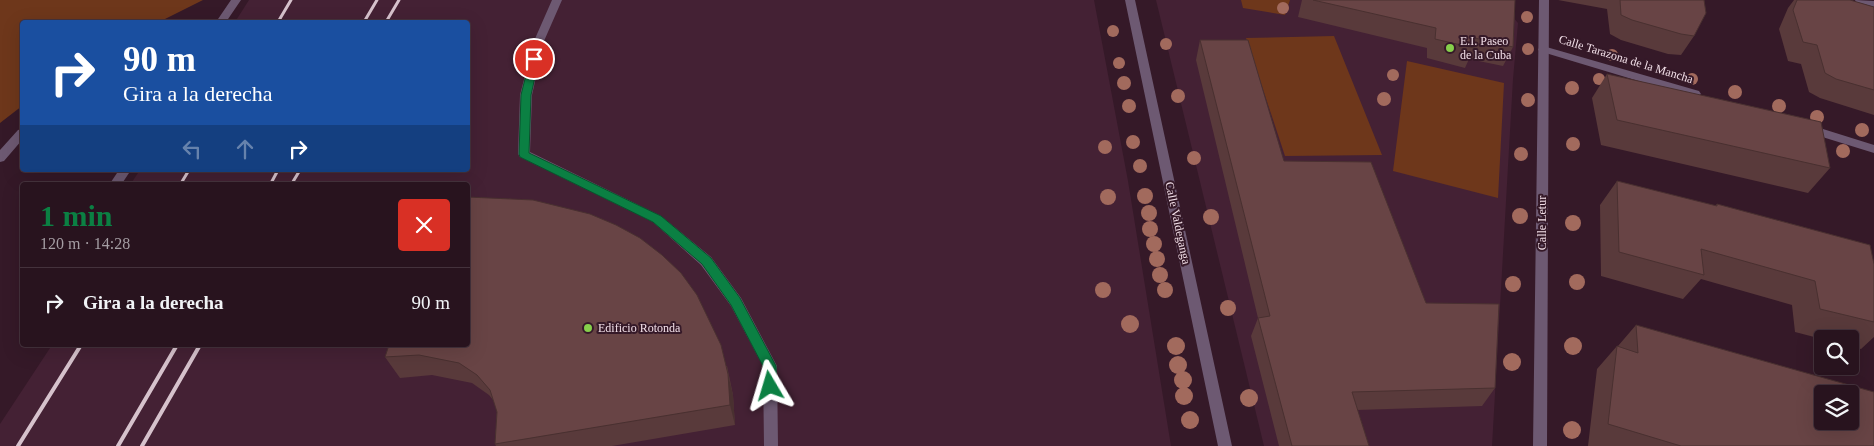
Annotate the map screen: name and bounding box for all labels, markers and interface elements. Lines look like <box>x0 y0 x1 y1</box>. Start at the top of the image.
street label: Calle Tarazona de la Mancha <box>1557 32 1695 86</box>
place label: E.I. Paseo de la Cuba <box>1460 34 1512 62</box>
pin <box>513 38 555 80</box>
icon: right <box>40 40 105 105</box>
text: 90 m <box>123 40 196 79</box>
marker: E.I. Paseo de la Cuba <box>1444 42 1456 54</box>
icon: arrive <box>520 45 548 73</box>
text: Gira a la derecha <box>123 81 273 106</box>
icon: left <box>178 135 206 163</box>
icon: ahead <box>231 135 259 163</box>
icon: right <box>284 135 312 163</box>
street label: Calle Valdeganga <box>1162 180 1194 266</box>
street label: Calle Letur <box>1535 196 1549 250</box>
text: 1 min <box>40 199 113 232</box>
button: close <box>398 199 450 251</box>
text: 120 m · 14:28 <box>40 235 130 252</box>
icon: right <box>40 289 68 317</box>
text: Gira a la derecha <box>83 292 224 313</box>
text: 90 m <box>411 292 450 313</box>
place label: Edificio Rotonda <box>598 321 681 335</box>
marker: Edificio Rotonda <box>582 322 594 334</box>
map controls <box>1814 330 1859 430</box>
button: search <box>1814 330 1859 375</box>
position arrow <box>743 359 795 411</box>
button: layers <box>1814 385 1859 430</box>

